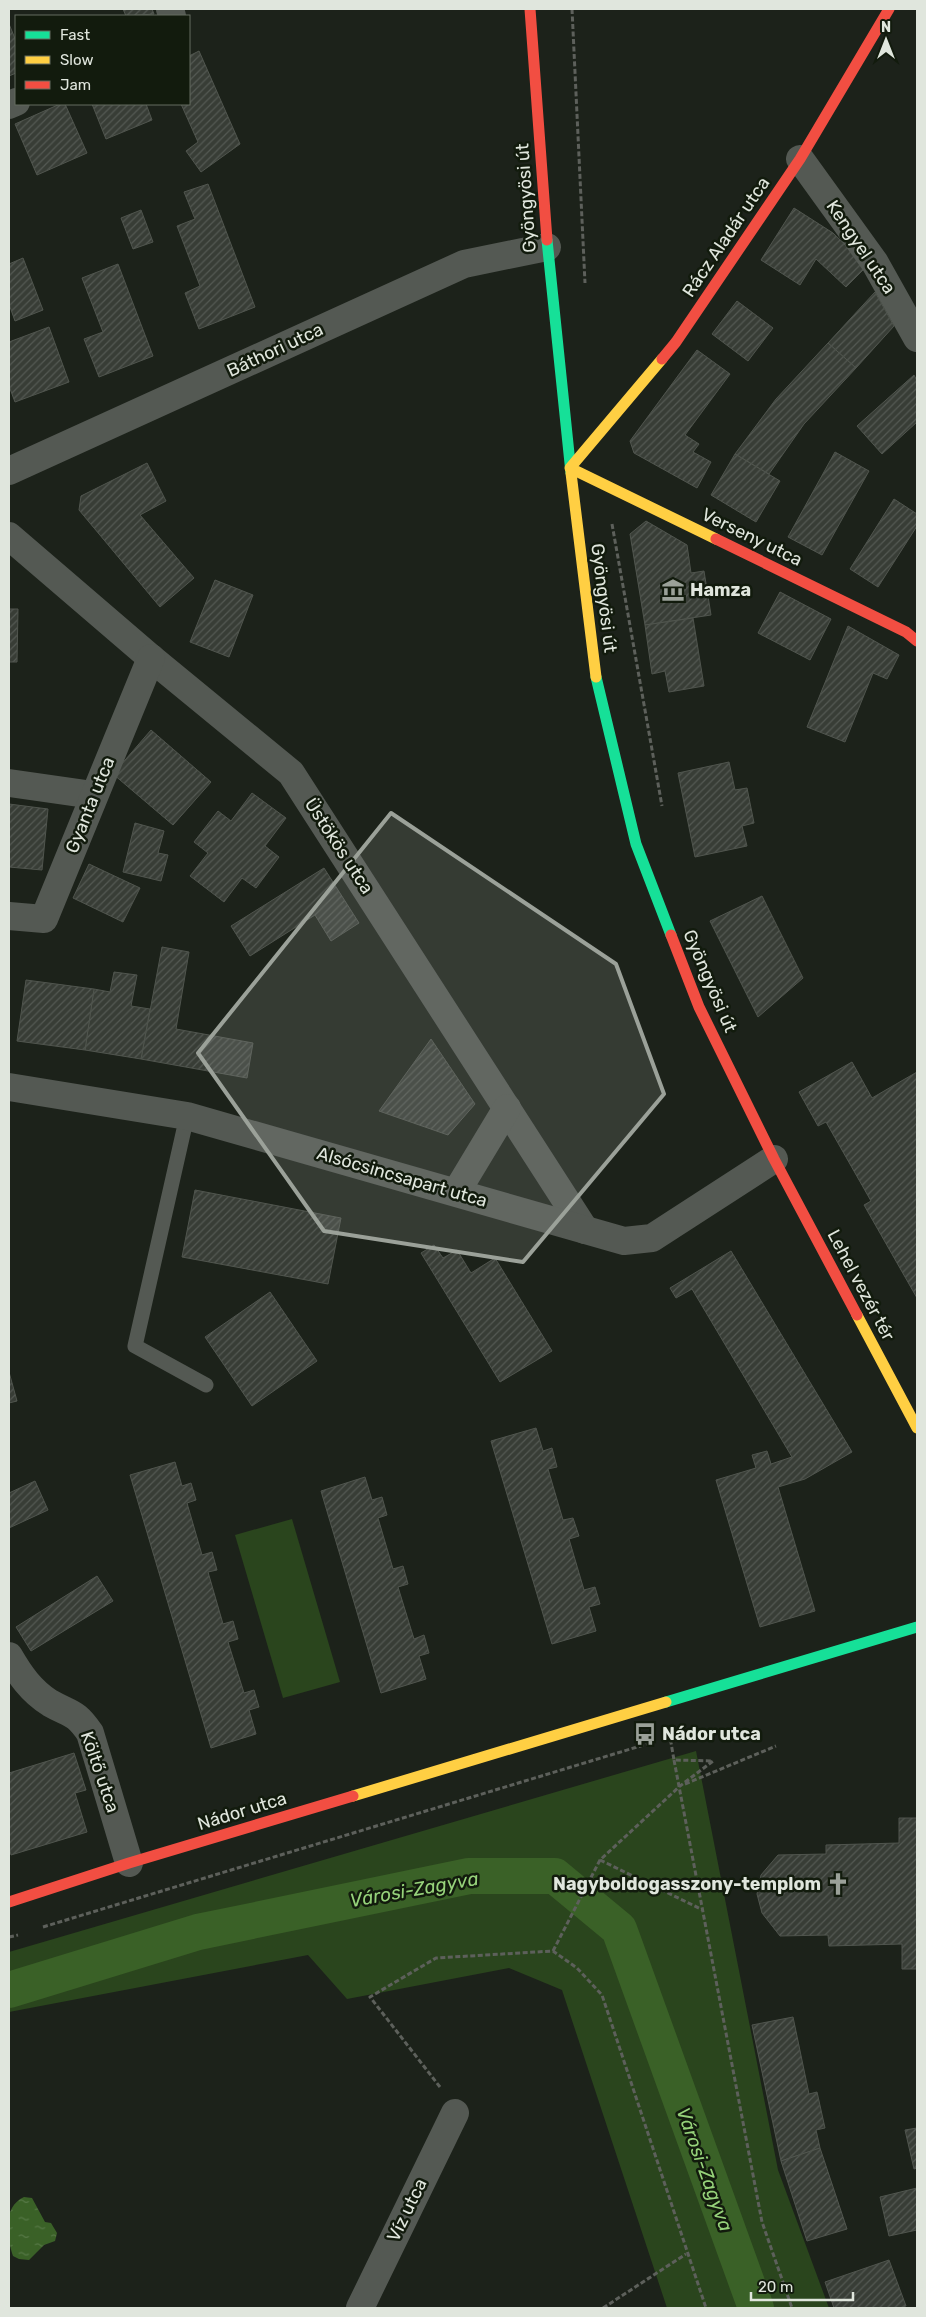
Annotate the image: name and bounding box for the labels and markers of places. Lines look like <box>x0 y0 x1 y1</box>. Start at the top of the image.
museum icon: Hamza <box>660 577 686 603</box>
place label: Hamza <box>690 579 751 601</box>
bus stop icon: Nádor utca <box>632 1721 658 1747</box>
place label: Nádor utca <box>662 1723 761 1745</box>
church icon: Nagyboldogasszony-templom <box>825 1871 851 1897</box>
place label: Nagyboldogasszony-templom <box>553 1873 821 1895</box>

